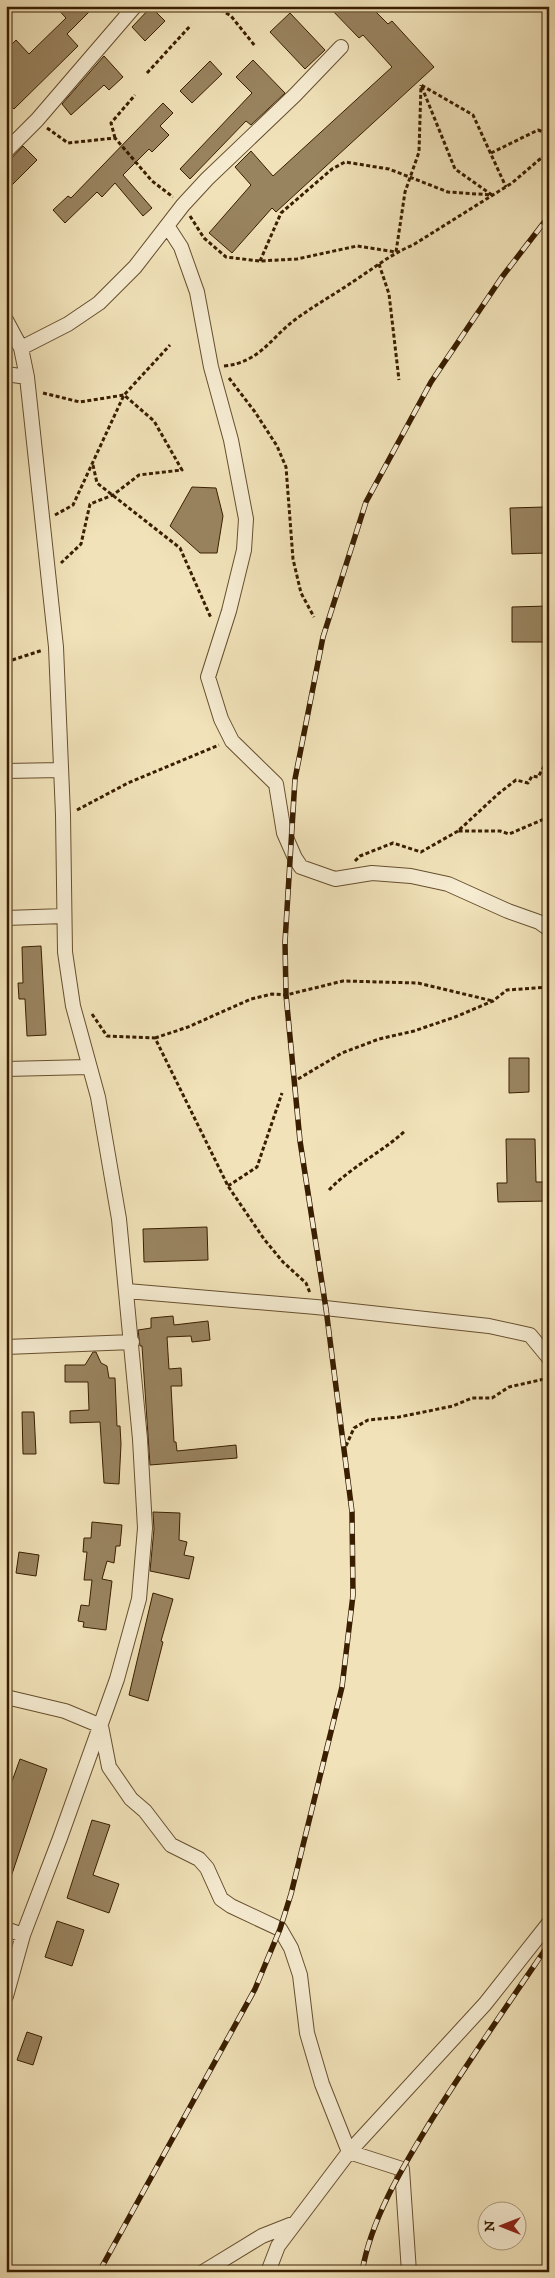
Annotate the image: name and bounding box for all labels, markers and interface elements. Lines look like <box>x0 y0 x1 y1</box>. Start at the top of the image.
north arrow <box>478 2200 528 2250</box>
text: N <box>481 2220 499 2232</box>

